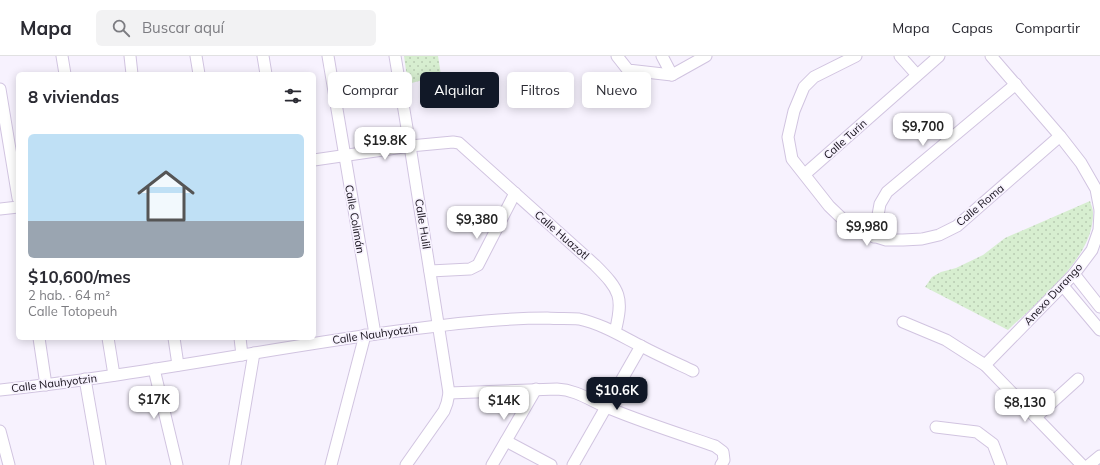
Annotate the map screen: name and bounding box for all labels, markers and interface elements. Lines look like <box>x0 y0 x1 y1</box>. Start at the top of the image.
search box <box>96 10 376 46</box>
text: Mapa <box>20 16 72 40</box>
icon: search <box>110 17 132 39</box>
text: Buscar aquí <box>142 18 224 37</box>
text: Mapa <box>892 19 930 37</box>
text: Capas <box>952 19 993 37</box>
text: Compartir <box>1015 19 1080 37</box>
chip: Comprar <box>328 72 412 108</box>
chip: Alquilar <box>420 72 499 108</box>
chip: Filtros <box>507 72 574 108</box>
chip: Nuevo <box>582 72 651 108</box>
icon: filters <box>282 85 304 107</box>
text: 8 viviendas <box>28 86 119 107</box>
pin: $9,700 <box>890 113 956 147</box>
street label: Calle Turin <box>821 116 869 162</box>
text: $9,700 <box>902 118 944 134</box>
pin: $19.8K <box>352 127 418 161</box>
text: $19.8K <box>363 132 407 148</box>
icon: home <box>130 160 202 232</box>
street label: Calle Roma <box>953 181 1007 229</box>
street label: Calle Colimán <box>342 184 368 254</box>
street label: Calle Hulil <box>412 198 434 250</box>
pin: $9,380 <box>444 206 510 240</box>
street label: Calle Huazotl <box>532 208 592 262</box>
text: $9,380 <box>456 211 498 227</box>
pin: $9,980 <box>834 213 900 247</box>
text: $9,980 <box>846 218 888 234</box>
street label: Anexo Durango <box>1021 260 1085 328</box>
text: $10,600/mes <box>28 266 131 287</box>
text: 2 hab. · 64 m² <box>28 287 110 303</box>
text: Calle Totopeuh <box>28 303 117 319</box>
street label: Calle Nauhyotzin <box>331 321 419 347</box>
street label: Calle Nauhyotzin <box>10 371 98 395</box>
pin: $10.6K <box>584 377 650 411</box>
text: $10.6K <box>595 382 639 398</box>
pin: $17K <box>130 386 178 420</box>
pin: $14K <box>480 387 528 421</box>
pin: $8,130 <box>992 389 1058 423</box>
text: $17K <box>138 391 170 407</box>
text: $14K <box>488 392 520 408</box>
text: $8,130 <box>1004 394 1046 410</box>

